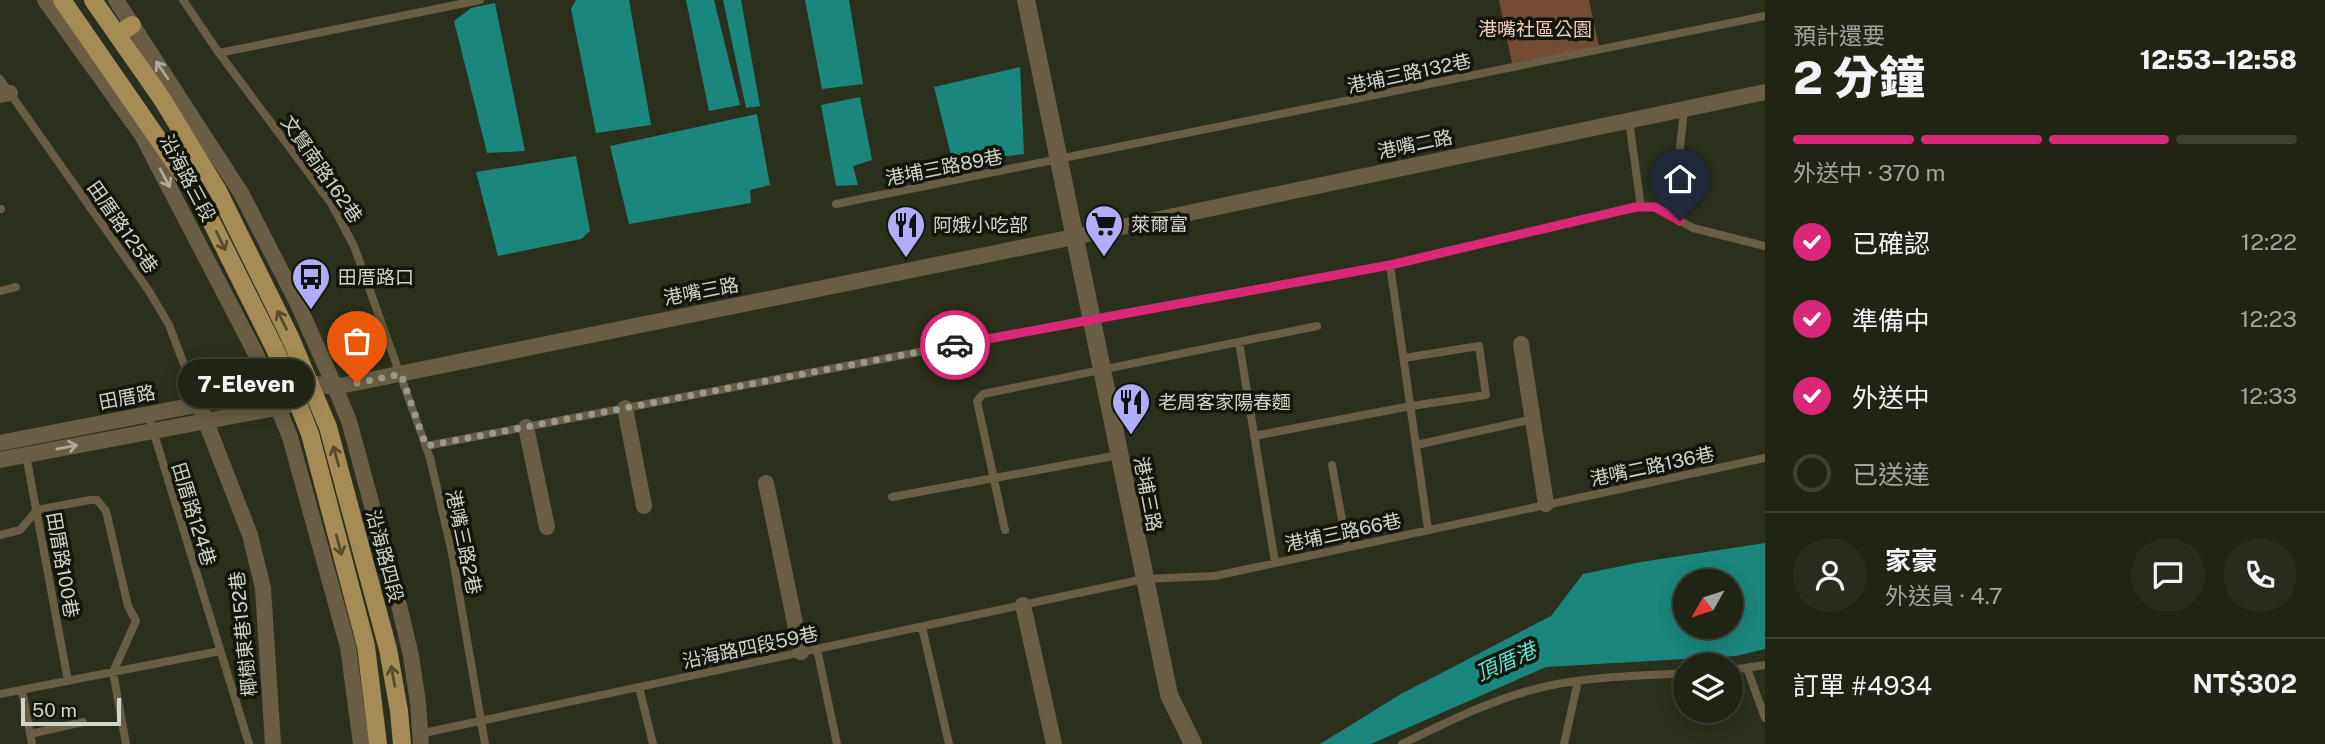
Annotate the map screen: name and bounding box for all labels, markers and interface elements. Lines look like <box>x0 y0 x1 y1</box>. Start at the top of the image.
park label: 港嘴社區公園 <box>1478 18 1592 40</box>
text: 預計還要 <box>1793 22 1885 49</box>
text: 12:53–12:58 <box>2140 44 2297 75</box>
street label: 港埔三路132巷 <box>1345 49 1473 97</box>
text: 2 分鐘 <box>1793 50 1925 104</box>
one-way arrow <box>155 60 169 80</box>
street label: 文賢南路162巷 <box>277 111 367 227</box>
street label: 港嘴二路 <box>1376 125 1454 163</box>
street label: 沿海路三段 <box>156 131 220 225</box>
street label: 港埔三路89巷 <box>883 145 1005 189</box>
pin <box>1650 149 1710 221</box>
text: 外送中 · 370 m <box>1793 159 1945 186</box>
icon: home <box>1661 160 1699 198</box>
one-way arrow <box>158 167 172 188</box>
street label: 田厝路125巷 <box>83 177 163 277</box>
supermarket icon: 萊爾富 <box>1083 203 1125 258</box>
restaurant icon: 阿娥小吃部 <box>885 204 927 259</box>
place label: 萊爾富 <box>1131 213 1188 235</box>
place label: 阿娥小吃部 <box>933 214 1028 236</box>
icon: check <box>1793 223 1831 261</box>
text: 已確認 <box>1852 228 1930 259</box>
text: 12:22 <box>2241 228 2297 255</box>
one-way arrow <box>214 230 228 251</box>
bus stop icon: 田厝路口 <box>290 256 332 311</box>
place label: 田厝路口 <box>338 266 414 288</box>
street label: 港嘴三路 <box>662 273 740 309</box>
icon: check <box>1793 300 1831 338</box>
text: 準備中 <box>1852 305 1930 336</box>
text: 12:23 <box>2240 305 2297 332</box>
one-way arrow <box>275 310 289 331</box>
courier <box>920 310 990 380</box>
pin <box>327 311 387 383</box>
icon: bag <box>338 322 376 360</box>
icon: car <box>936 326 974 364</box>
callout: 7-Eleven <box>178 358 315 408</box>
text: 7-Eleven <box>197 370 295 397</box>
icon: check <box>1793 377 1831 415</box>
street label: 田厝路 <box>97 381 157 413</box>
restaurant icon: 老周客家陽春麵 <box>1110 381 1152 436</box>
text: 外送中 <box>1852 382 1930 413</box>
text: 12:33 <box>2240 382 2297 409</box>
place label: 老周客家陽春麵 <box>1158 391 1291 413</box>
one-way arrow <box>55 440 78 453</box>
street label: 港嘴二路136巷 <box>1588 442 1716 490</box>
one-way arrow <box>329 446 342 468</box>
street label: 港埔三路 <box>1130 455 1166 533</box>
text: 已送達 <box>1852 459 1930 490</box>
street label: 田厝路124巷 <box>168 460 220 568</box>
street label: 港嘴三路2巷 <box>442 488 486 596</box>
street label: 沿海路四段 <box>362 507 408 605</box>
street label: 港埔三路66巷 <box>1283 509 1403 555</box>
street label: 田厝路100巷 <box>43 510 83 620</box>
one-way arrow <box>333 533 346 556</box>
button: person <box>1793 538 1867 612</box>
button: chat <box>2131 538 2205 612</box>
button: phone <box>2223 538 2297 612</box>
text: 家豪 <box>1885 545 1937 576</box>
north arrow <box>1673 569 1743 639</box>
map controls <box>1673 569 1743 723</box>
street label: 椰樹東巷152巷 <box>225 570 261 698</box>
text: 外送員 · 4.7 <box>1885 582 2003 609</box>
street label: 沿海路四段59巷 <box>680 622 820 672</box>
water label: 頂厝港 <box>1472 636 1542 686</box>
button: layers <box>1673 653 1743 723</box>
one-way arrow <box>386 665 399 688</box>
text: NT$302 <box>2192 668 2297 699</box>
text: 訂單 #4934 <box>1793 670 1932 701</box>
scale bar <box>21 695 121 727</box>
text: 50 m <box>32 699 77 721</box>

